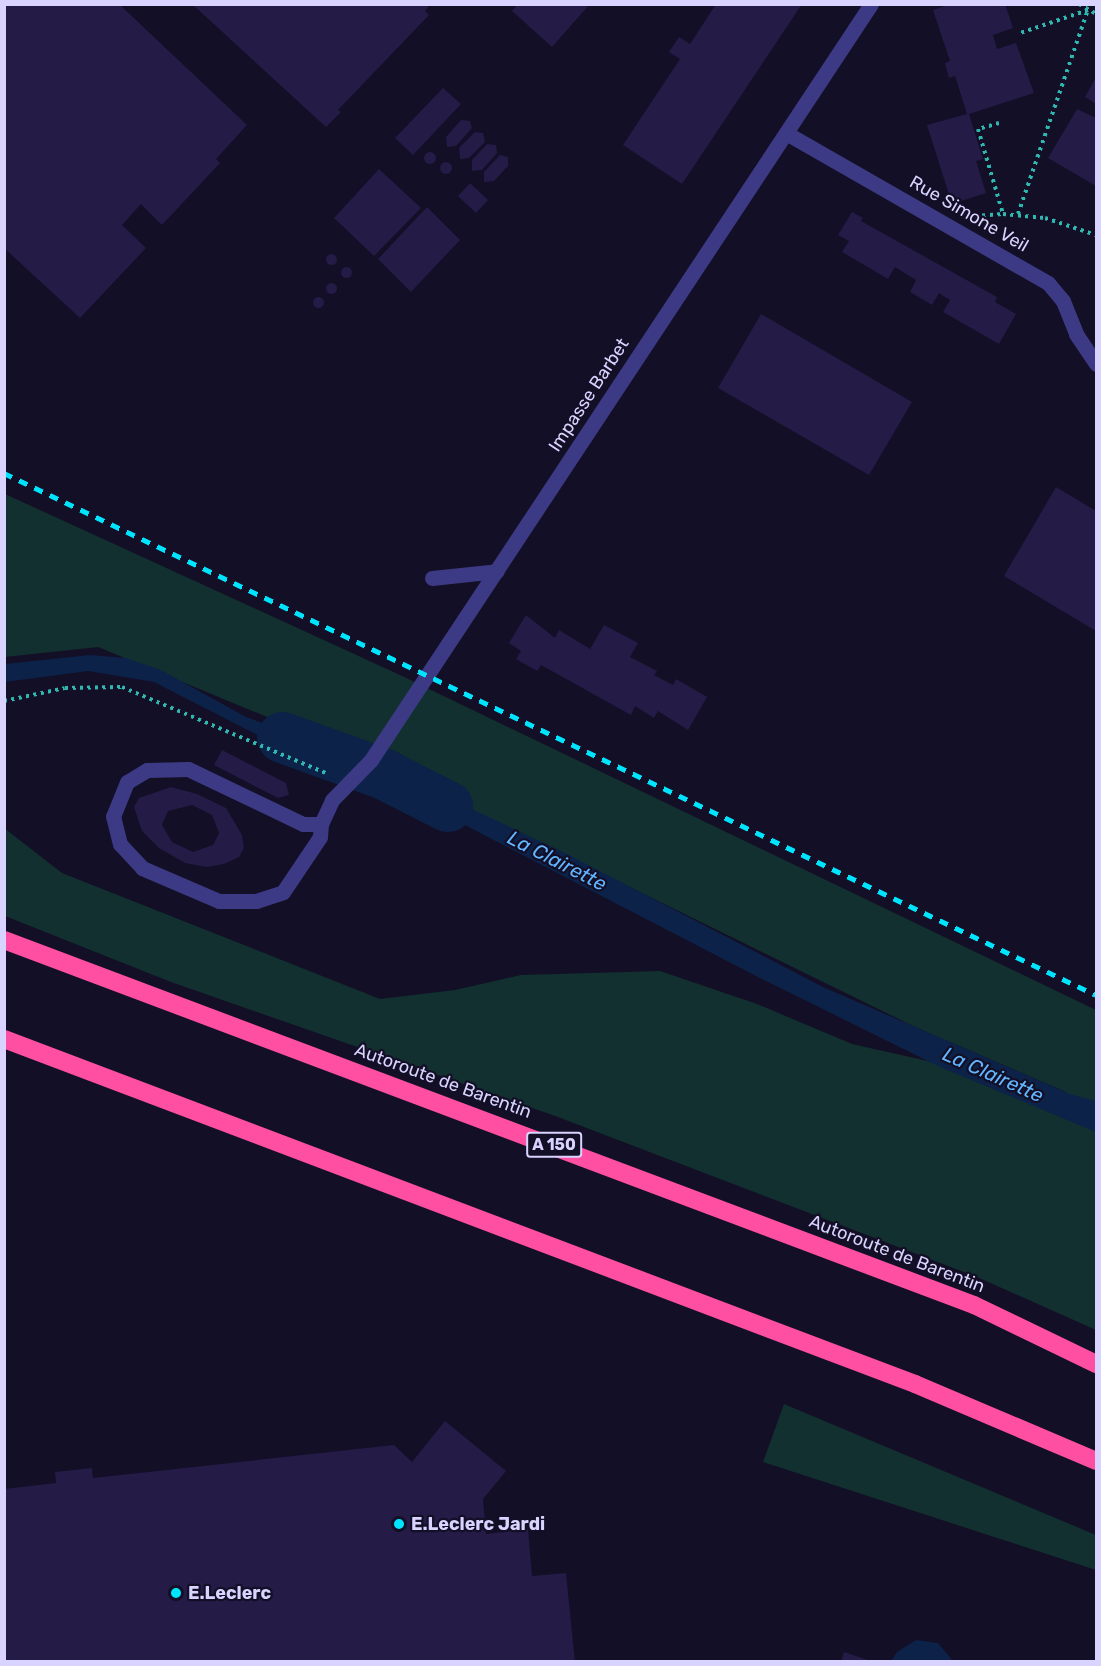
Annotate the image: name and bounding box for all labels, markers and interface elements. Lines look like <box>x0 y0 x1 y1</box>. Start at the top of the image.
street label: Rue Simone Veil <box>906 171 1032 257</box>
street label: Impasse Barbet <box>544 334 634 456</box>
water label: La Clairette <box>504 826 610 896</box>
street label: Autoroute de Barentin <box>352 1039 534 1123</box>
water label: La Clairette <box>939 1042 1047 1108</box>
road number: A 150 <box>526 1132 582 1158</box>
street label: Autoroute de Barentin <box>806 1211 988 1297</box>
place label: E.Leclerc Jardi <box>411 1513 545 1535</box>
marker: E.Leclerc Jardi <box>392 1517 406 1531</box>
place label: E.Leclerc <box>188 1582 271 1604</box>
marker: E.Leclerc <box>169 1586 183 1600</box>

